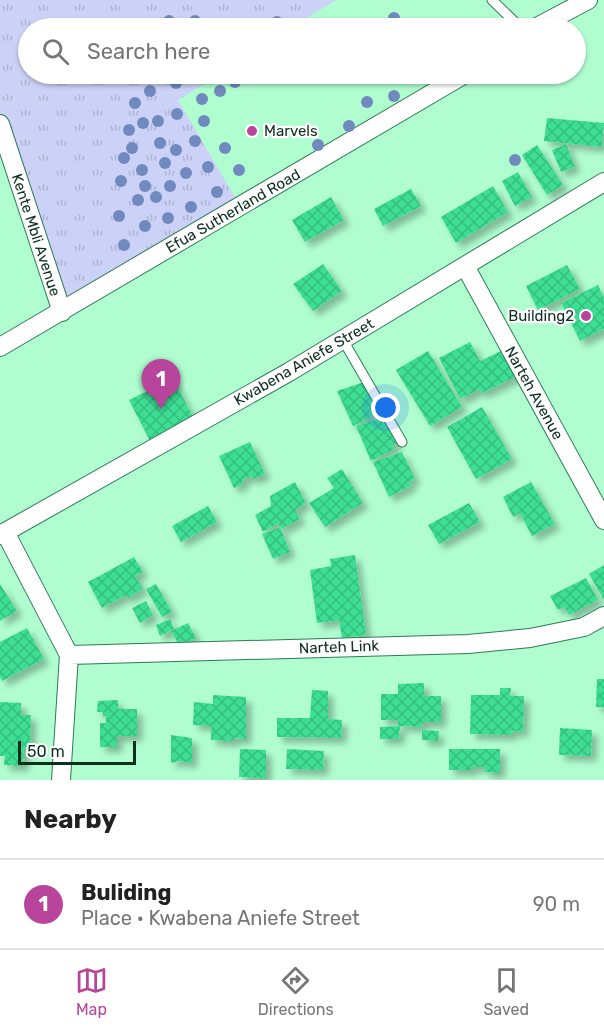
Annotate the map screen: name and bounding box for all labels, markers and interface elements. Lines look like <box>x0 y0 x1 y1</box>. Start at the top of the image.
search box <box>18 18 586 84</box>
icon: search <box>39 35 72 68</box>
text: Search here <box>87 38 210 65</box>
place label: Marvels <box>264 122 318 140</box>
marker: Marvels <box>245 124 259 138</box>
street label: Efua Sutherland Road <box>163 165 303 257</box>
street label: Kente Mbli Avenue <box>8 171 64 299</box>
place label: Building2 <box>508 307 574 325</box>
marker: Building2 <box>579 309 593 323</box>
street label: Kwabena Aniefe Street <box>231 314 377 409</box>
street label: Narteh Avenue <box>501 343 567 443</box>
pin: 1 <box>142 360 180 409</box>
your location <box>371 393 400 422</box>
street label: Narteh Link <box>299 637 380 657</box>
scale bar <box>18 738 136 766</box>
text: 50 m <box>27 742 65 761</box>
text: Nearby <box>24 804 117 835</box>
text: Buliding <box>81 879 171 906</box>
text: 1 <box>39 892 48 916</box>
text: 90 m <box>533 892 580 916</box>
text: Place · Kwabena Aniefe Street <box>81 906 360 930</box>
tab: Map <box>75 964 108 1019</box>
tab: Directions <box>258 964 334 1019</box>
tab: Saved <box>483 964 529 1019</box>

